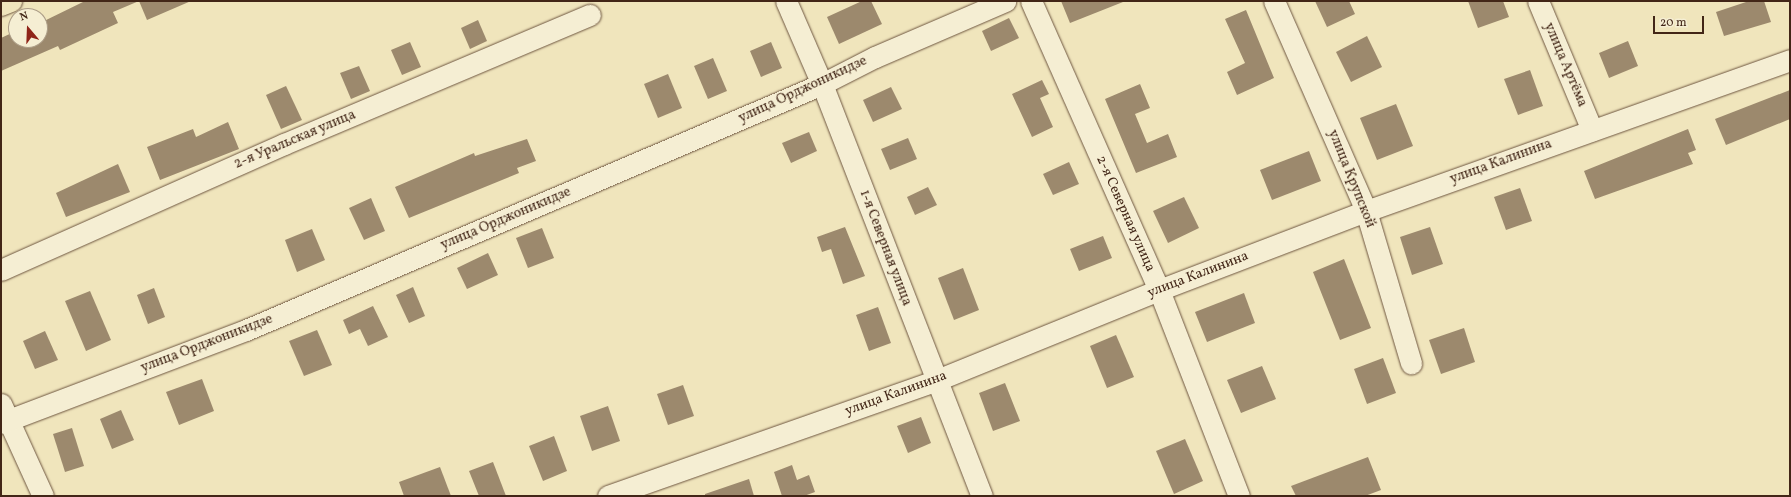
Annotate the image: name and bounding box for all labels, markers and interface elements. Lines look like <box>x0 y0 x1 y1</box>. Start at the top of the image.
north arrow <box>8 8 48 48</box>
scale bar <box>1655 8 1706 34</box>
text: N <box>18 9 30 26</box>
text: 20 m <box>1660 15 1687 31</box>
street label: улица Артёма <box>1540 20 1590 110</box>
street label: улица Орджоникидзе <box>736 53 870 127</box>
street label: 2-я Уральская улица <box>232 107 358 173</box>
street label: улица Крупской <box>1324 127 1378 231</box>
street label: улица Калинина <box>1448 136 1554 188</box>
street label: 2-я Северная улица <box>1092 153 1158 275</box>
street label: улица Орджоникидзе <box>438 184 574 254</box>
street label: 1-я Северная улица <box>855 188 915 308</box>
street label: улица Калинина <box>1145 248 1251 302</box>
street label: улица Орджоникидзе <box>139 311 275 377</box>
street label: улица Калинина <box>843 368 949 420</box>

